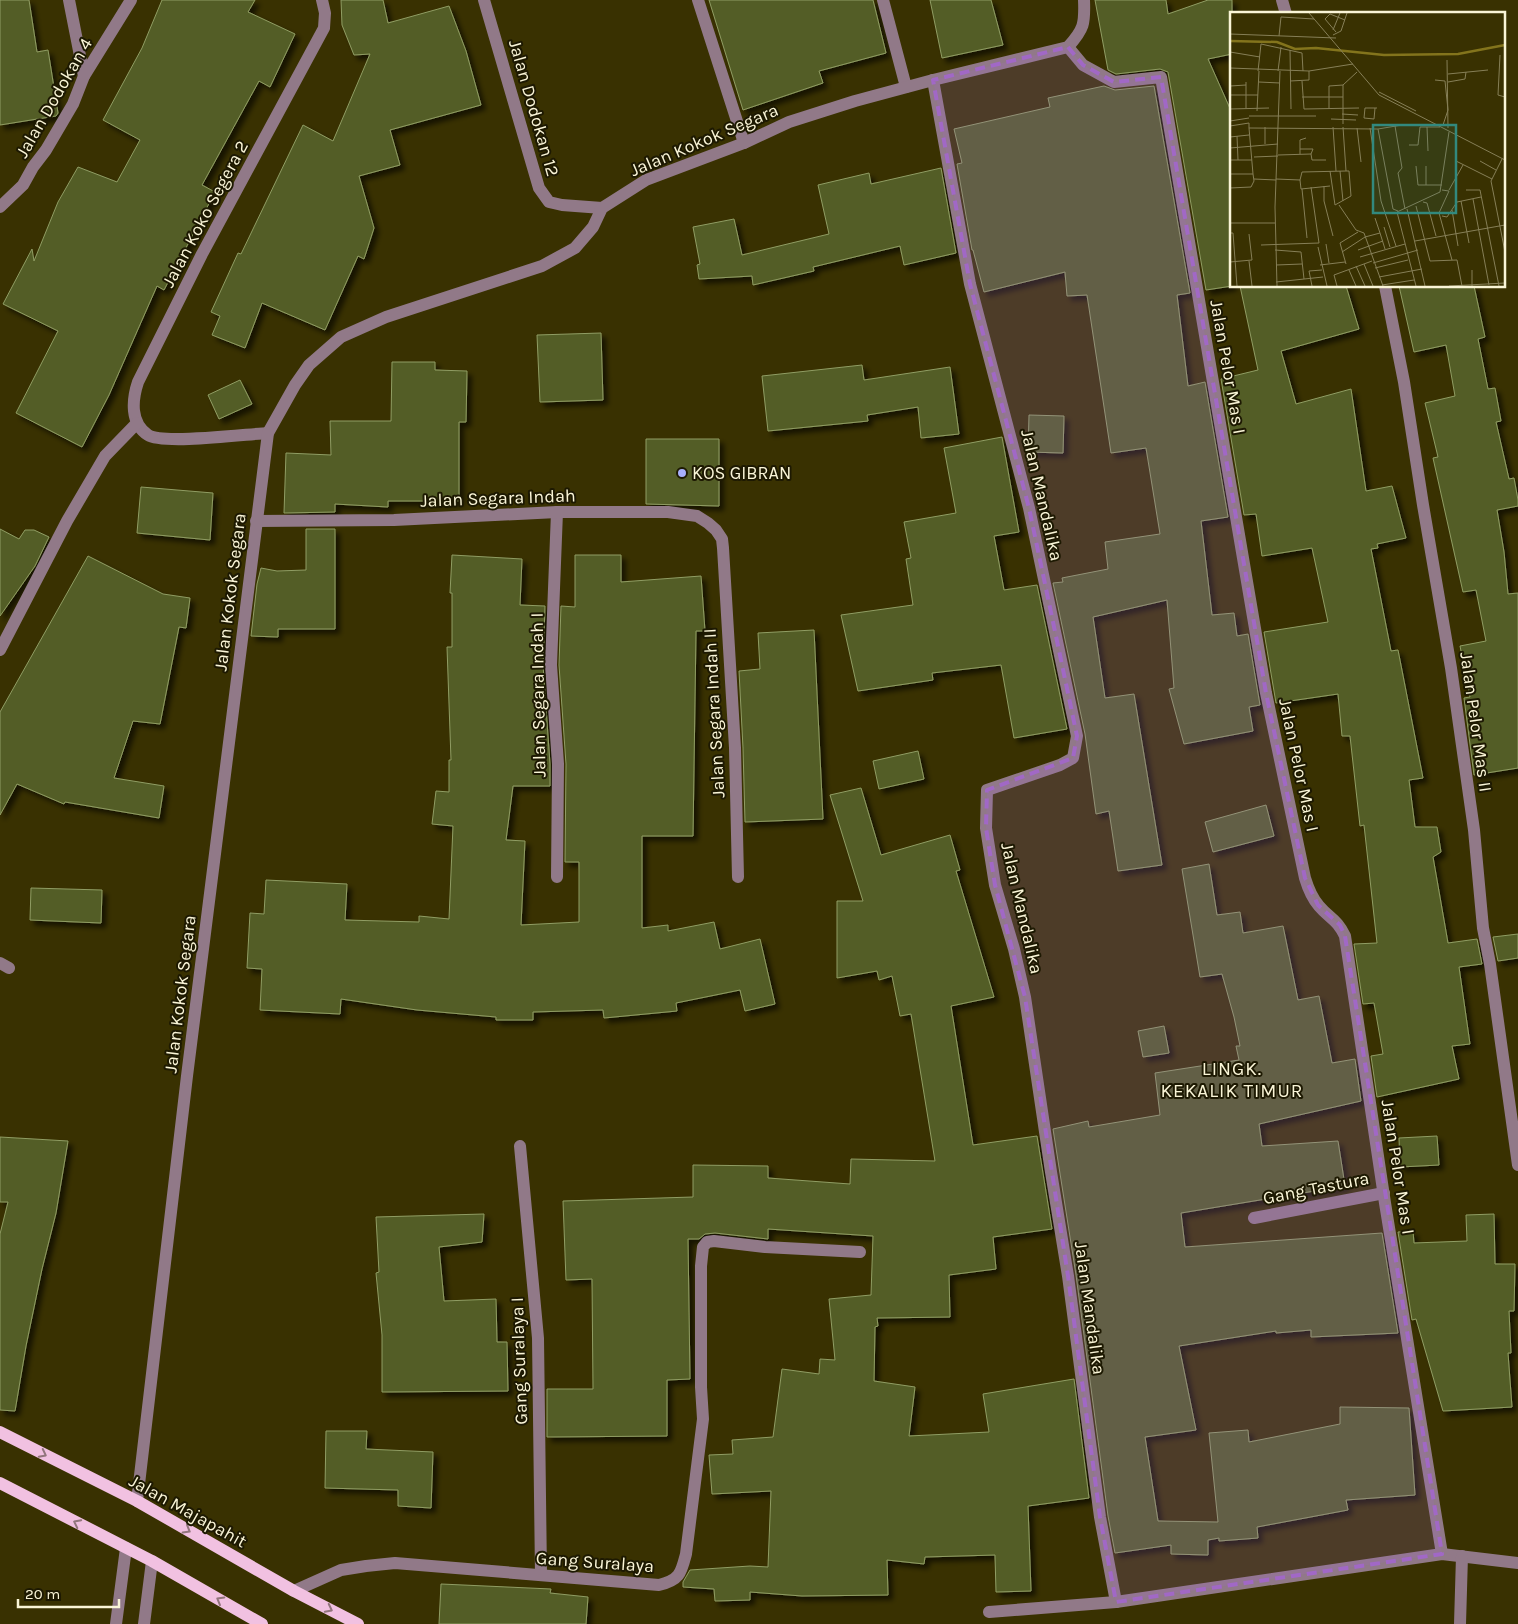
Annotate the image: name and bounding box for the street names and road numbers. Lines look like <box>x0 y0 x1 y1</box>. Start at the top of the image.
street label: Jalan Dodokan 4 <box>11 34 97 162</box>
street label: Jalan Dodokan 12 <box>504 37 564 179</box>
street label: Jalan Kokok Segara <box>627 99 781 181</box>
street label: Jalan Koko Segera 2 <box>157 137 253 291</box>
street label: Jalan Pelor Mas I <box>1205 298 1251 436</box>
street label: Jalan Mandalika <box>1016 427 1068 563</box>
street label: Jalan Segara Indah <box>420 484 576 512</box>
street label: Jalan Kokok Segara <box>209 512 251 672</box>
street label: Jalan Segara Indah I <box>526 612 550 778</box>
street label: Jalan Segara Indah II <box>699 628 729 798</box>
street label: Jalan Pelor Mas II <box>1455 651 1497 793</box>
street label: Jalan Pelor Mas I <box>1274 696 1324 834</box>
street label: Jalan Mandalika <box>996 840 1048 976</box>
street label: Jalan Kokok Segara <box>159 914 201 1074</box>
street label: Jalan Pelor Mas I <box>1376 1098 1420 1236</box>
street label: Gang Tastura <box>1261 1167 1371 1209</box>
street label: Jalan Mandalika <box>1070 1240 1110 1376</box>
street label: Gang Suralaya I <box>506 1297 532 1425</box>
street label: Jalan Majapahit <box>125 1470 251 1553</box>
street label: Gang Suralaya <box>535 1547 655 1577</box>

